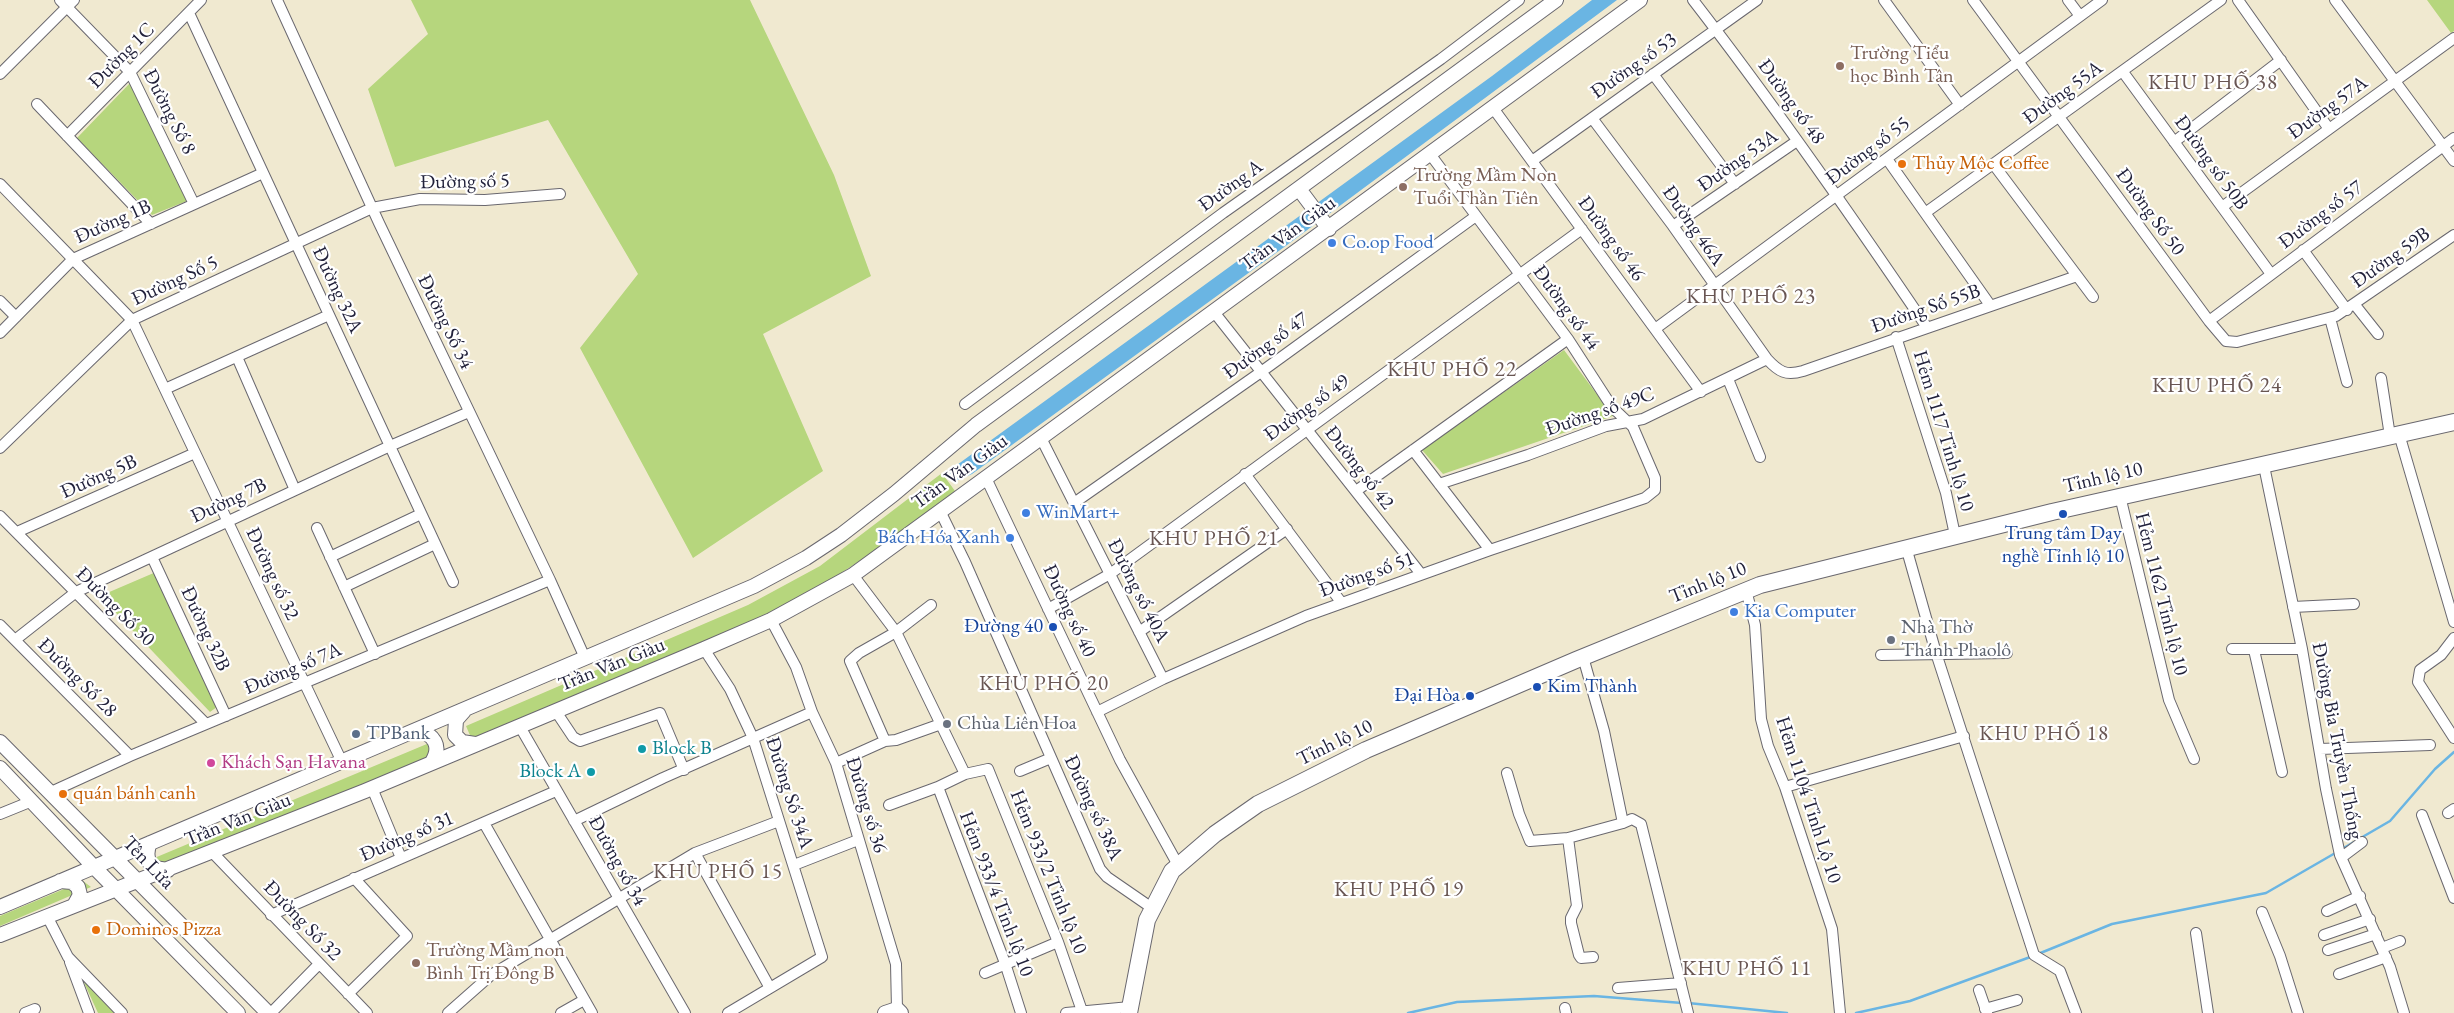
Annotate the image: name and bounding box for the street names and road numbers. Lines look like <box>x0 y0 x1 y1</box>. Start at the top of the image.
street label: Đường 1C <box>84 18 160 94</box>
street label: Đường số 53 <box>1586 28 1682 104</box>
street label: Đường số 48 <box>1752 55 1830 149</box>
street label: Đường 55A <box>2018 56 2108 130</box>
street label: Đường Số 8 <box>137 65 201 159</box>
street label: Đường 57A <box>2283 71 2373 145</box>
street label: Đường số 50B <box>2169 111 2253 215</box>
street label: Đường số 55 <box>1821 112 1915 190</box>
street label: Đường 53A <box>1693 125 1783 197</box>
street label: Đường A <box>1194 155 1268 217</box>
street label: Đường Số 50 <box>2110 164 2190 260</box>
street label: Đường số 5 <box>420 169 510 195</box>
street label: Đường số 57 <box>2274 176 2368 254</box>
street label: Đường 46A <box>1657 181 1729 271</box>
street label: Trần Văn Giàu <box>1235 191 1341 277</box>
street label: Đường số 46 <box>1572 192 1650 286</box>
street label: Đường 1B <box>71 195 155 249</box>
street label: Đường 59B <box>2347 222 2435 294</box>
street label: Đường 32A <box>307 243 367 337</box>
street label: Đường Số 5 <box>128 251 222 311</box>
street label: Đường số 44 <box>1527 261 1605 355</box>
street label: Đường Số 34 <box>412 271 478 373</box>
street label: Đường Số 55B <box>1868 279 1984 339</box>
street label: Đường số 47 <box>1219 307 1313 385</box>
street label: Hẻm 1117 Tỉnh lộ 10 <box>1907 348 1979 514</box>
street label: Đường số 49 <box>1260 369 1354 447</box>
street label: Đường số 49C <box>1542 382 1658 442</box>
street label: Đường số 42 <box>1319 422 1399 514</box>
street label: Trần Văn Giàu <box>907 429 1013 515</box>
street label: Đường 5B <box>57 450 141 504</box>
street label: Tỉnh lộ 10 <box>2061 457 2145 499</box>
street label: Đường 7B <box>187 473 271 529</box>
street label: Hẻm 1162 Tỉnh lộ 10 <box>2129 510 2193 678</box>
street label: Đường số 32 <box>240 524 304 624</box>
street label: Đường số 40A <box>1102 535 1174 647</box>
street label: Đường số 51 <box>1316 547 1418 603</box>
street label: Tỉnh lộ 10 <box>1666 557 1750 609</box>
street label: Đường số 40 <box>1037 561 1101 661</box>
street label: Đường Số 30 <box>70 562 160 652</box>
street label: Đường 32B <box>175 583 235 675</box>
street label: Đường Số 28 <box>32 633 122 723</box>
street label: Trần Văn Giàu <box>555 633 669 697</box>
street label: Đường số 7A <box>241 638 345 700</box>
street label: Đường Bia Truyền Thống <box>2306 640 2368 842</box>
street label: Tỉnh lộ 10 <box>1293 714 1377 772</box>
street label: Hẻm 1104 Tỉnh Lộ 10 <box>1770 714 1846 886</box>
street label: Đường Số 34A <box>760 734 818 852</box>
street label: Đường số 38A <box>1058 752 1128 864</box>
street label: Đường số 36 <box>840 754 892 856</box>
street label: Hẻm 933/2 Tỉnh lộ 10 <box>1004 786 1092 958</box>
street label: Trần Văn Giàu <box>181 788 295 852</box>
street label: Đường số 31 <box>357 807 457 867</box>
street label: Hẻm 933/4 Tỉnh lộ 10 <box>953 808 1039 980</box>
street label: Đường số 34 <box>582 812 652 910</box>
street label: Tên Lửa <box>117 831 179 895</box>
street label: Đường Số 32 <box>258 876 346 966</box>

